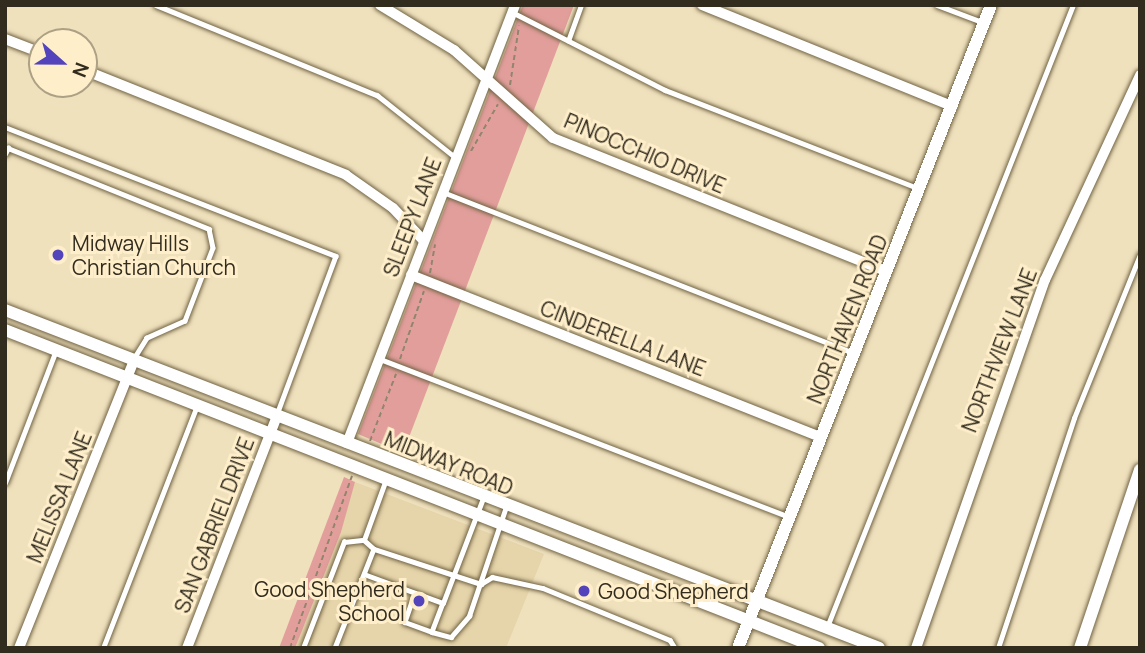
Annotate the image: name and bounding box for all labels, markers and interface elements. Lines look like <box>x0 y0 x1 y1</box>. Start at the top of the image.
north arrow <box>28 28 98 98</box>
text: N <box>66 59 95 81</box>
street label: PINOCCHIO DRIVE <box>561 108 729 198</box>
street label: SLEEPY LANE <box>378 153 446 281</box>
place label: Midway Hills Christian Church <box>72 230 236 280</box>
street label: NORTHAVEN ROAD <box>802 231 892 407</box>
marker: Midway Hills Christian Church <box>50 247 66 263</box>
street label: NORTHVIEW LANE <box>956 265 1042 435</box>
street label: CINDERELLA LANE <box>537 295 709 381</box>
street label: MIDWAY ROAD <box>381 426 517 500</box>
street label: MELISSA LANE <box>21 428 97 566</box>
street label: SAN GABRIEL DRIVE <box>169 433 259 617</box>
place label: Good Shepherd School <box>254 576 405 626</box>
place label: Good Shepherd <box>598 578 749 604</box>
marker: Good Shepherd <box>576 583 592 599</box>
marker: Good Shepherd School <box>411 593 427 609</box>

